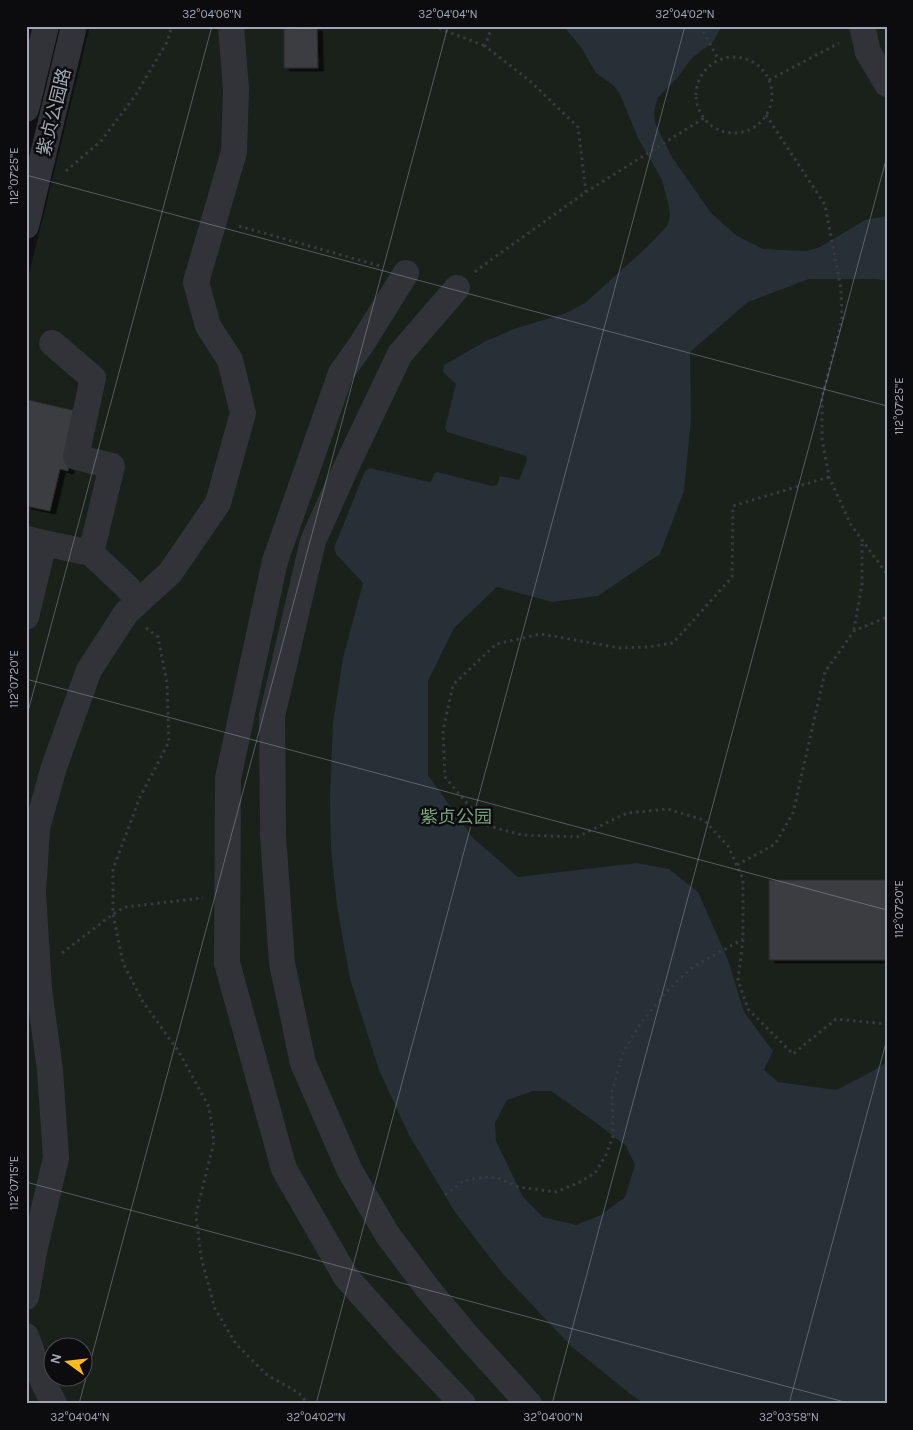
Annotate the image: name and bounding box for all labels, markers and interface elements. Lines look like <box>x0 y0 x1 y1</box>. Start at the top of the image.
text: 32°04'06"N <box>182 7 242 21</box>
text: 32°04'04"N <box>418 7 478 21</box>
text: 32°04'02"N <box>655 7 715 21</box>
street label: 紫贞公园路 <box>32 66 76 158</box>
text: 112°07'25"E <box>7 147 21 205</box>
text: 112°07'25"E <box>892 377 906 435</box>
text: 112°07'20"E <box>7 650 21 708</box>
park label: 紫贞公园 <box>420 806 492 828</box>
text: 112°07'20"E <box>892 880 906 938</box>
text: 112°07'15"E <box>7 1156 21 1210</box>
north arrow <box>42 1338 92 1388</box>
text: N <box>46 1352 65 1366</box>
text: 32°04'04"N <box>50 1410 110 1424</box>
text: 32°04'02"N <box>286 1410 346 1424</box>
text: 32°04'00"N <box>523 1410 583 1424</box>
text: 32°03'58"N <box>759 1410 819 1424</box>

